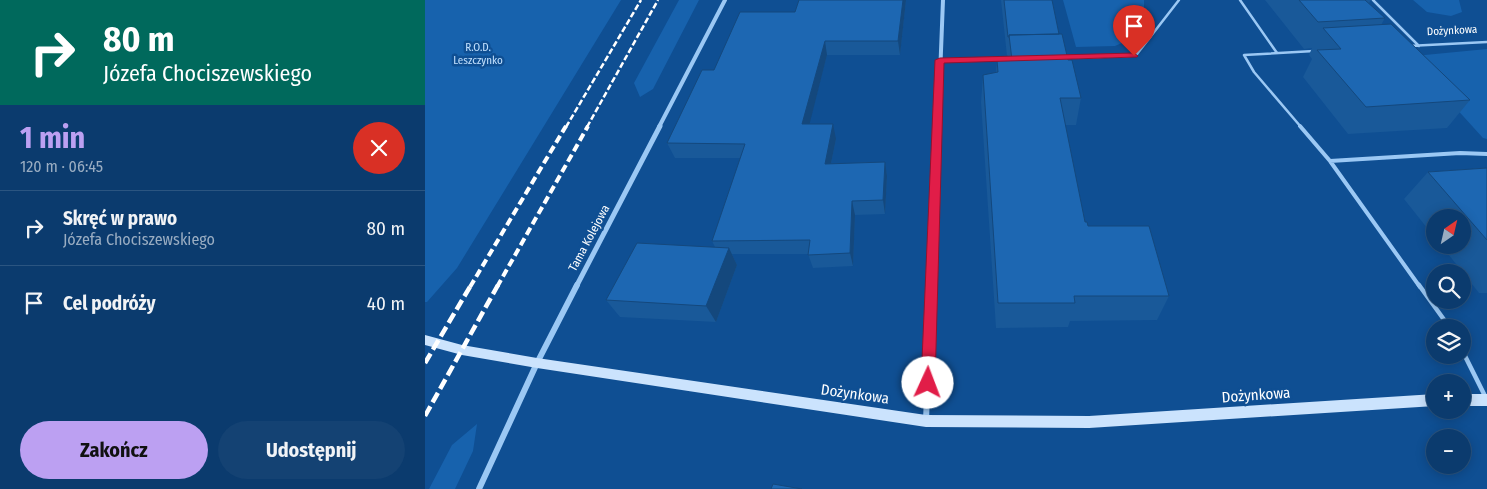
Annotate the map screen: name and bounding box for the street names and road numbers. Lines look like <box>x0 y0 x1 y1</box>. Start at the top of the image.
street label: Dożynkowa <box>1427 23 1478 38</box>
street label: Tama Kolejowa <box>566 202 612 274</box>
street label: Dożynkowa <box>820 380 890 408</box>
street label: Dożynkowa <box>1221 384 1291 406</box>

